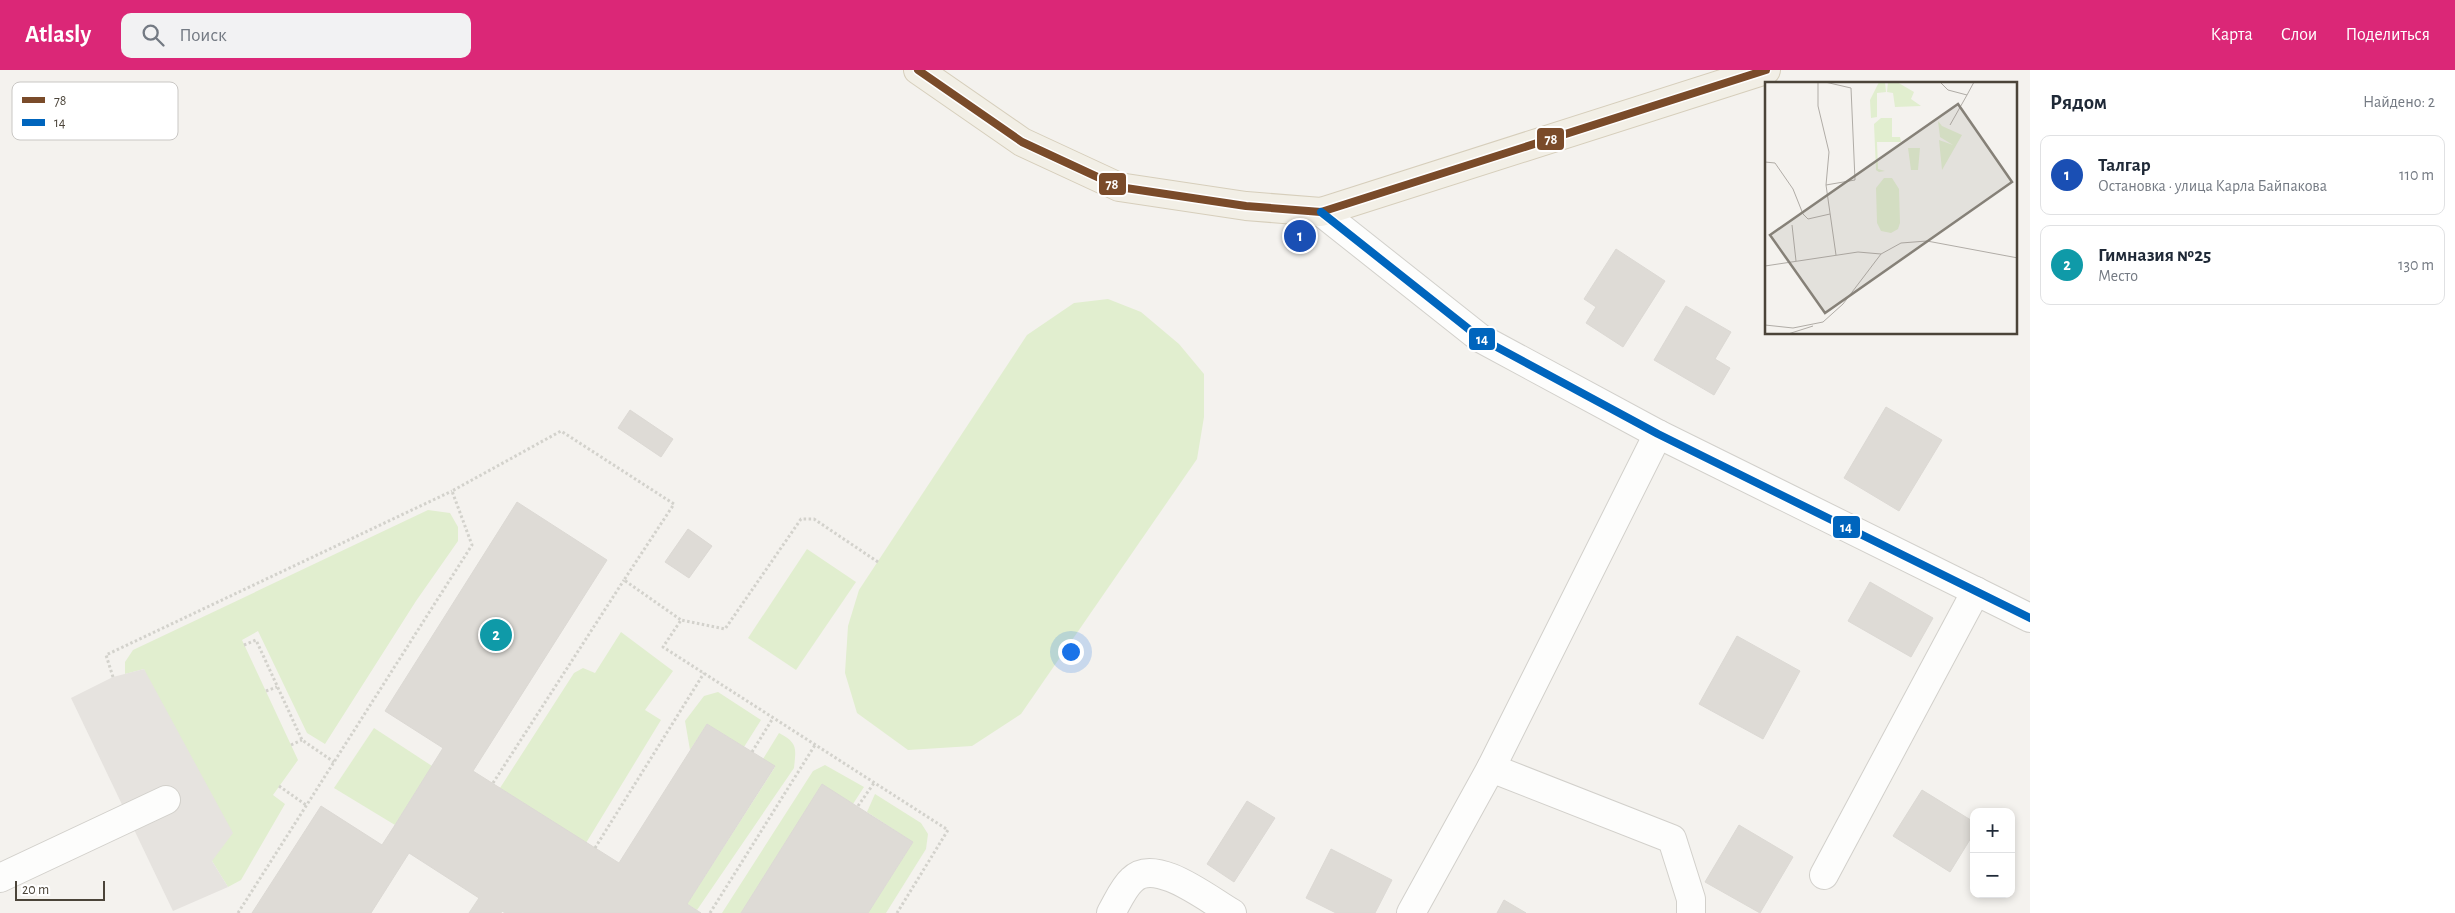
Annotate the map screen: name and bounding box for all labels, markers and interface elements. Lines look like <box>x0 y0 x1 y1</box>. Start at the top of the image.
search box <box>121 13 471 58</box>
icon: search <box>139 21 167 49</box>
text: Atlasly <box>25 23 91 47</box>
text: Поиск <box>179 26 227 45</box>
text: Карта <box>2211 26 2253 44</box>
text: Слои <box>2281 26 2317 44</box>
text: Поделиться <box>2345 26 2430 44</box>
legend <box>12 82 178 140</box>
inset map <box>1765 82 2018 335</box>
text: Рядом <box>2050 92 2107 113</box>
text: 78 <box>54 94 66 108</box>
text: Найдено: 2 <box>2363 94 2435 110</box>
text: 14 <box>54 116 66 130</box>
line badge: 78 <box>1536 127 1565 151</box>
text: 78 <box>1545 133 1558 147</box>
text: Талгар <box>2098 156 2151 175</box>
text: 1 <box>2064 167 2070 183</box>
text: 110 m <box>2399 167 2434 183</box>
line badge: 78 <box>1098 172 1127 196</box>
text: 78 <box>1106 178 1119 192</box>
text: Остановка · улица Карла Байпакова <box>2098 178 2327 194</box>
pin: 1 <box>1284 217 1316 255</box>
text: Гимназия №25 <box>2098 246 2211 265</box>
text: 2 <box>2063 257 2071 273</box>
text: 130 m <box>2398 257 2434 273</box>
text: Место <box>2098 268 2138 284</box>
line badge: 14 <box>1468 327 1496 351</box>
text: 14 <box>1476 333 1488 347</box>
line badge: 14 <box>1832 515 1861 539</box>
text: 14 <box>1840 521 1852 535</box>
pin: 2 <box>480 616 512 654</box>
your location <box>1058 639 1084 665</box>
map controls <box>1970 808 2015 898</box>
button: + <box>1970 808 2015 853</box>
button: − <box>1970 853 2015 898</box>
scale bar <box>15 878 105 901</box>
text: 20 m <box>22 883 49 897</box>

